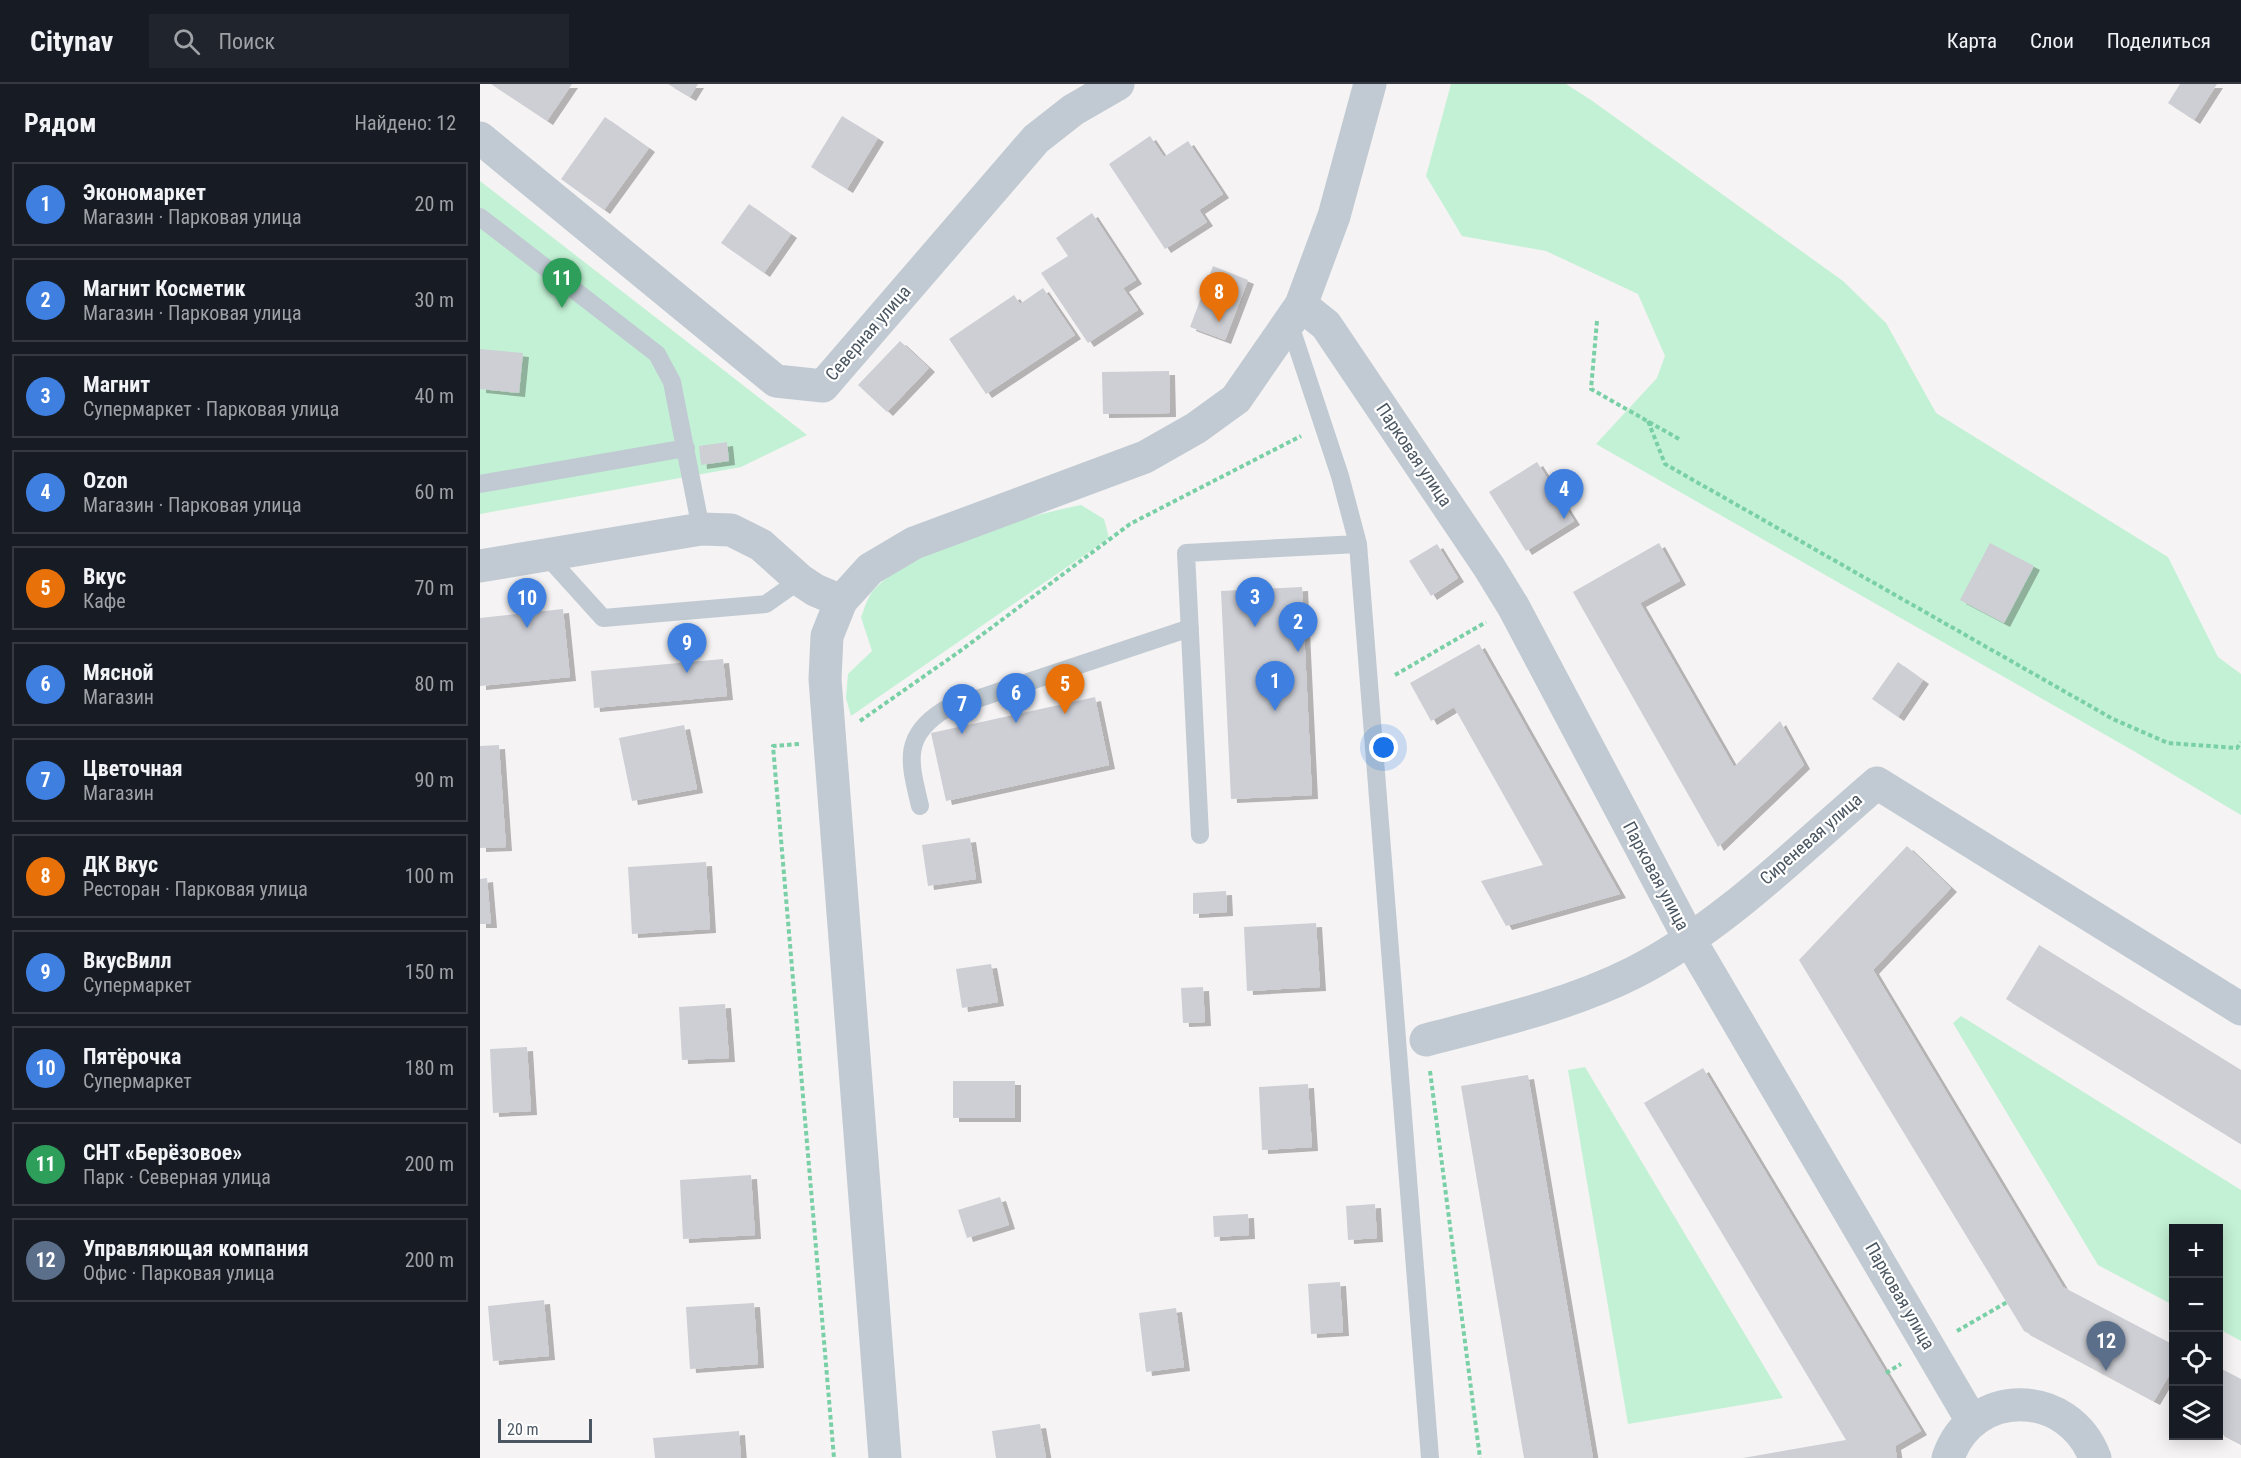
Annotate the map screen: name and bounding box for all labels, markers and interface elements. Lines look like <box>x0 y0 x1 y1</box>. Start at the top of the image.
search box <box>149 14 569 68</box>
text: Citynav <box>30 25 113 58</box>
icon: search <box>170 25 203 58</box>
text: Поиск <box>218 29 275 54</box>
text: Карта <box>1947 29 1997 53</box>
text: Слои <box>2030 29 2074 53</box>
text: Поделиться <box>2107 29 2211 53</box>
text: Рядом <box>24 108 96 138</box>
text: Найдено: 12 <box>355 111 456 135</box>
text: Экономаркет <box>83 180 206 205</box>
text: 1 <box>40 192 51 216</box>
text: 20 m <box>415 192 454 216</box>
text: Магазин · Парковая улица <box>83 205 302 229</box>
pin: 11 <box>542 258 581 308</box>
pin: 8 <box>1200 272 1238 322</box>
text: Магнит Косметик <box>83 276 246 301</box>
street label: Северная улица <box>821 281 915 385</box>
text: 2 <box>40 288 51 312</box>
text: 30 m <box>415 288 454 312</box>
text: Магазин · Парковая улица <box>83 301 302 325</box>
text: Магнит <box>83 372 150 397</box>
text: 3 <box>40 384 51 408</box>
text: 40 m <box>415 384 454 408</box>
text: Супермаркет · Парковая улица <box>83 397 339 421</box>
street label: Парковая улица <box>1372 399 1457 510</box>
text: Ozon <box>83 468 128 493</box>
pin: 4 <box>1544 470 1584 519</box>
text: 4 <box>40 480 51 504</box>
text: 60 m <box>415 480 454 504</box>
text: Магазин · Парковая улица <box>83 493 302 517</box>
text: Вкус <box>83 564 126 589</box>
text: 5 <box>40 576 51 600</box>
text: 70 m <box>415 576 454 600</box>
pin: 10 <box>508 578 546 628</box>
pin: 3 <box>1236 578 1274 627</box>
text: Кафе <box>83 589 126 613</box>
pin: 2 <box>1278 602 1318 652</box>
pin: 9 <box>668 624 706 673</box>
text: Мясной <box>83 660 154 685</box>
pin: 1 <box>1256 662 1294 711</box>
pin: 5 <box>1046 664 1084 714</box>
text: 6 <box>40 672 51 696</box>
text: 80 m <box>415 672 454 696</box>
pin: 6 <box>996 674 1036 723</box>
pin: 7 <box>942 684 982 734</box>
text: Магазин <box>83 685 154 709</box>
your location <box>1369 733 1398 762</box>
text: Цветочная <box>83 756 183 781</box>
text: 7 <box>40 768 51 792</box>
text: 90 m <box>415 768 454 792</box>
text: Магазин <box>83 781 154 805</box>
street label: Сиреневая улица <box>1755 789 1866 889</box>
street label: Парковая улица <box>1619 818 1694 934</box>
text: ДК Вкус <box>83 852 158 877</box>
text: 8 <box>40 864 51 888</box>
text: 100 m <box>405 864 454 888</box>
text: Ресторан · Парковая улица <box>83 877 308 901</box>
text: ВкусВилл <box>83 948 172 973</box>
text: 9 <box>40 960 51 984</box>
text: 150 m <box>405 960 454 984</box>
text: Супермаркет <box>83 973 192 997</box>
text: Пятёрочка <box>83 1044 181 1069</box>
text: 10 <box>35 1056 56 1080</box>
text: 180 m <box>405 1056 454 1080</box>
text: Супермаркет <box>83 1069 192 1093</box>
text: СНТ «Берёзовое» <box>83 1140 242 1165</box>
text: 11 <box>35 1152 56 1176</box>
text: 200 m <box>405 1152 454 1176</box>
text: Парк · Северная улица <box>83 1165 271 1189</box>
map controls <box>2169 1224 2223 1440</box>
button: + <box>2169 1224 2223 1278</box>
text: Управляющая компания <box>83 1236 309 1261</box>
street label: Парковая улица <box>1861 1238 1940 1353</box>
text: 12 <box>35 1248 56 1272</box>
text: 200 m <box>405 1248 454 1272</box>
text: Офис · Парковая улица <box>83 1261 275 1285</box>
button: − <box>2169 1278 2223 1332</box>
pin: 12 <box>2086 1322 2126 1371</box>
button: locate <box>2169 1332 2223 1386</box>
button: layers <box>2169 1386 2223 1440</box>
scale bar <box>498 1416 592 1444</box>
text: 20 m <box>507 1420 539 1439</box>

